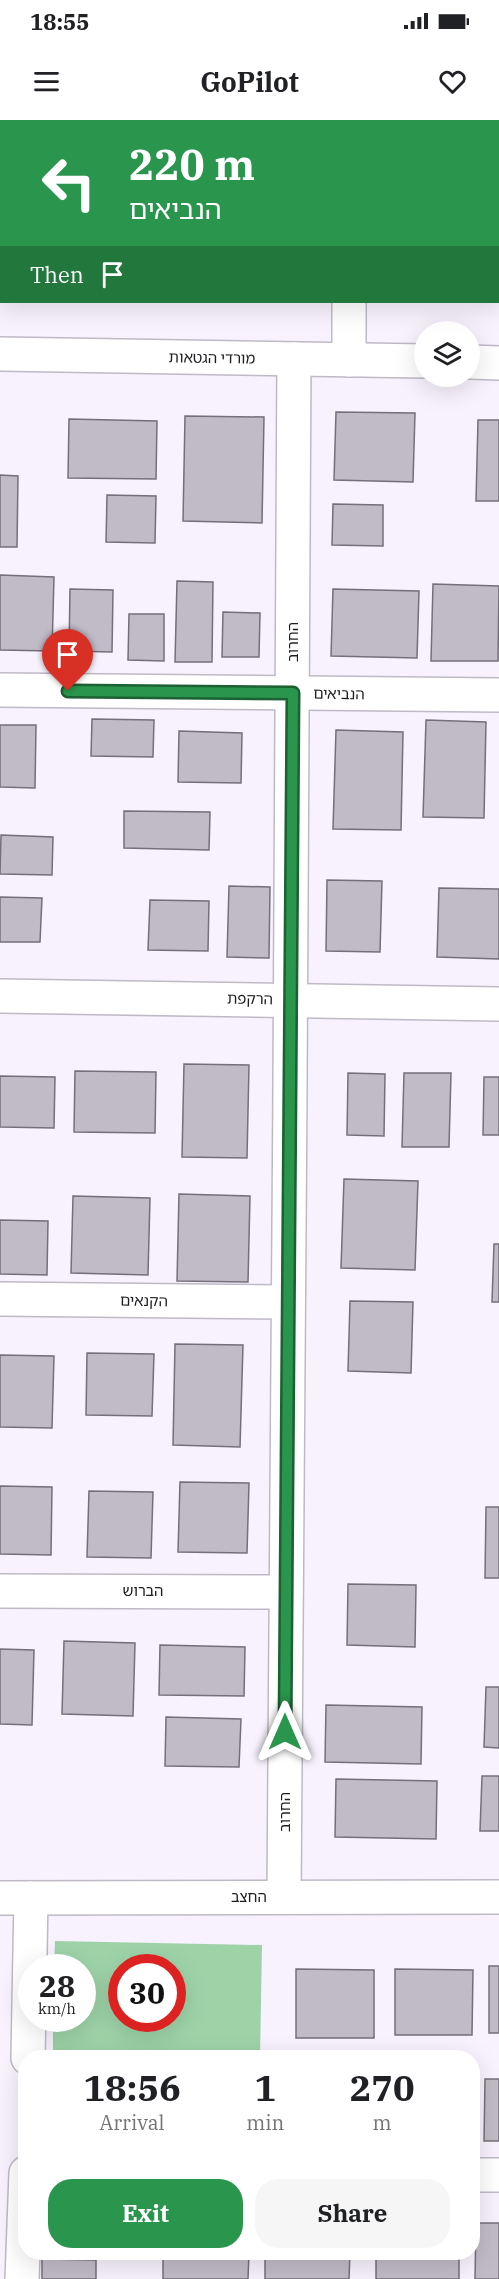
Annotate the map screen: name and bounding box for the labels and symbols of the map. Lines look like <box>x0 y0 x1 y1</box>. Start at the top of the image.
street label: מורדי הגטאות <box>169 347 256 368</box>
street label: החרוב <box>283 622 302 662</box>
pin <box>42 629 93 691</box>
street label: הנביאים <box>313 684 365 703</box>
street label: הרקפת <box>227 989 273 1008</box>
street label: הקנאים <box>120 1291 168 1310</box>
street label: הברוש <box>123 1581 163 1600</box>
position arrow <box>253 1700 317 1764</box>
street label: החרוב <box>275 1792 294 1832</box>
street label: החצב <box>231 1887 267 1906</box>
speed limit sign: 30 <box>108 1954 186 2032</box>

